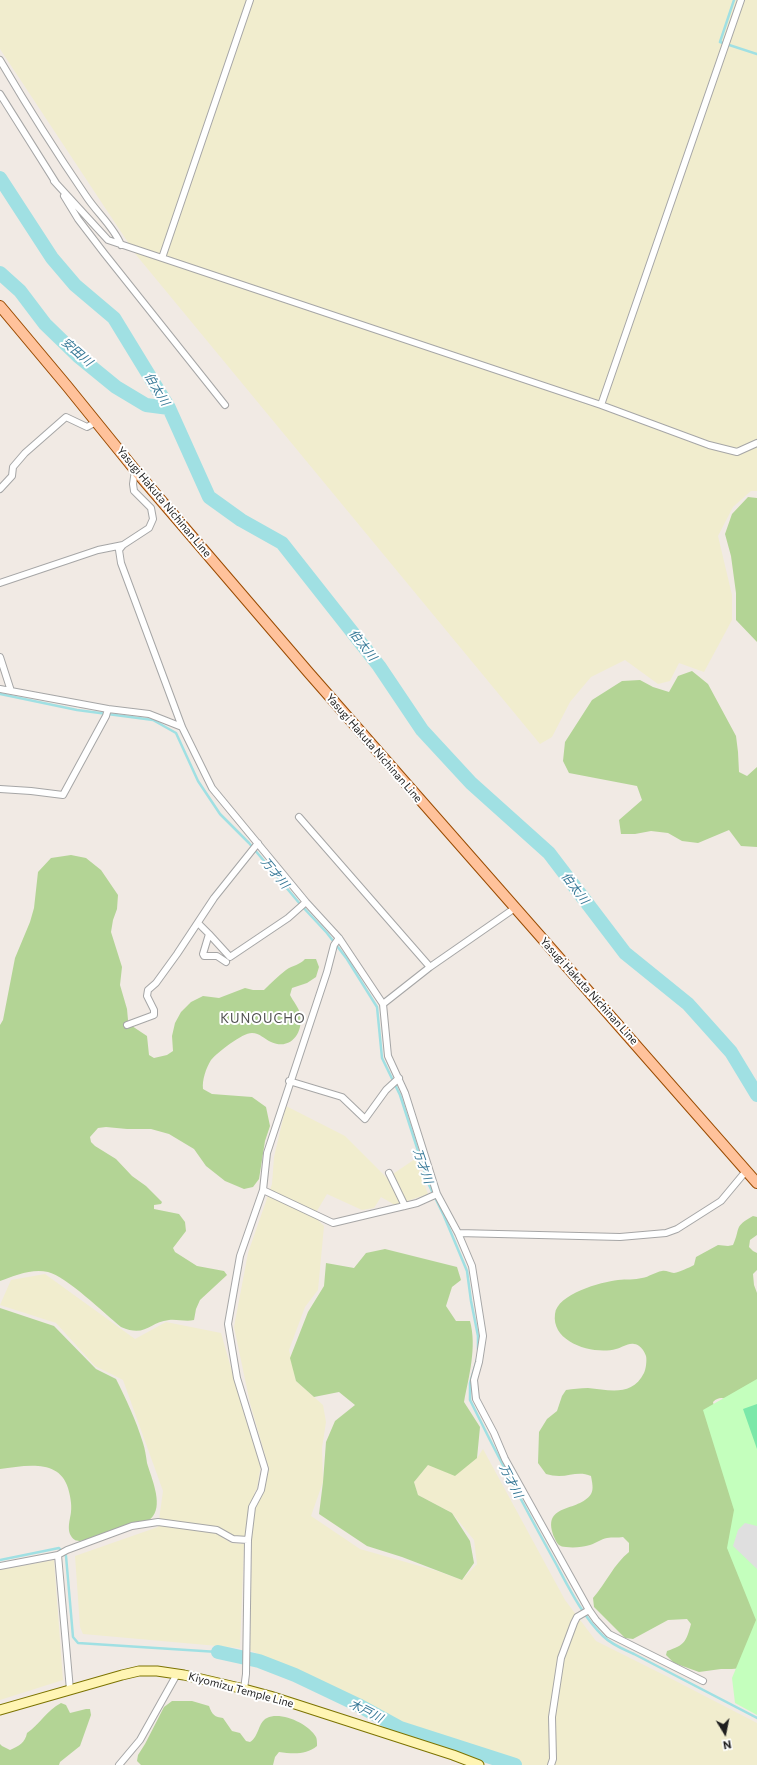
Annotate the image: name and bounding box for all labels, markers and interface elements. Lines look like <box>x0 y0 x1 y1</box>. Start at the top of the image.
water label: 安田川 <box>59 335 95 369</box>
water label: 伯太川 <box>142 370 172 408</box>
street label: Yasugi Hakuta Nichinan Line <box>114 444 214 560</box>
water label: 伯太川 <box>346 626 380 664</box>
street label: Yasugi Hakuta Nichinan Line <box>323 691 425 805</box>
water label: 万才川 <box>258 855 292 891</box>
water label: 伯太川 <box>558 869 592 907</box>
street label: Yasugi Hakuta Nichinan Line <box>537 935 641 1047</box>
district label: KUNOUCHO <box>220 1011 306 1027</box>
water label: 万才川 <box>410 1147 436 1185</box>
water label: 万才川 <box>496 1462 526 1500</box>
street label: Kiyomizu Temple Line <box>187 1670 295 1710</box>
water label: 木戸川 <box>347 1696 385 1726</box>
north arrow <box>705 1713 745 1753</box>
text: N <box>722 1738 732 1752</box>

